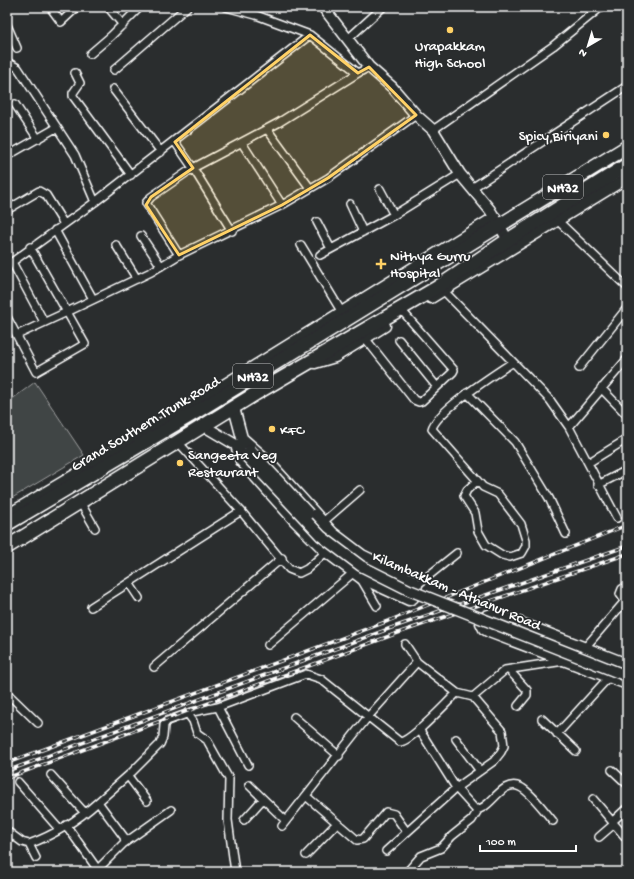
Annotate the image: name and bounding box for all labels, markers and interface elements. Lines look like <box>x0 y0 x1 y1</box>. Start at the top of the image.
marker: Urapakkam High School <box>445 25 455 35</box>
north arrow <box>568 26 608 66</box>
place label: Urapakkam High School <box>415 38 486 73</box>
text: N <box>577 45 590 59</box>
place label: Spicy Biriyani <box>519 128 598 146</box>
marker: Spicy Biriyani <box>601 130 611 140</box>
road number: NH32 <box>543 175 583 199</box>
place label: Nithya Gurru Hospital <box>390 248 471 283</box>
marker: Nithya Gurru Hospital <box>375 258 387 270</box>
road number: NH32 <box>233 364 273 388</box>
street label: Grand Southern Trunk Road <box>68 372 225 476</box>
place label: KFC <box>280 422 305 440</box>
marker: KFC <box>267 424 277 434</box>
place label: Sangeeta Veg Restaurant <box>188 447 277 482</box>
marker: Sangeeta Veg Restaurant <box>175 458 185 468</box>
street label: Kilambakkam - Athanur Road <box>369 548 544 636</box>
scale bar <box>480 827 576 853</box>
text: 100 m <box>485 836 516 850</box>

